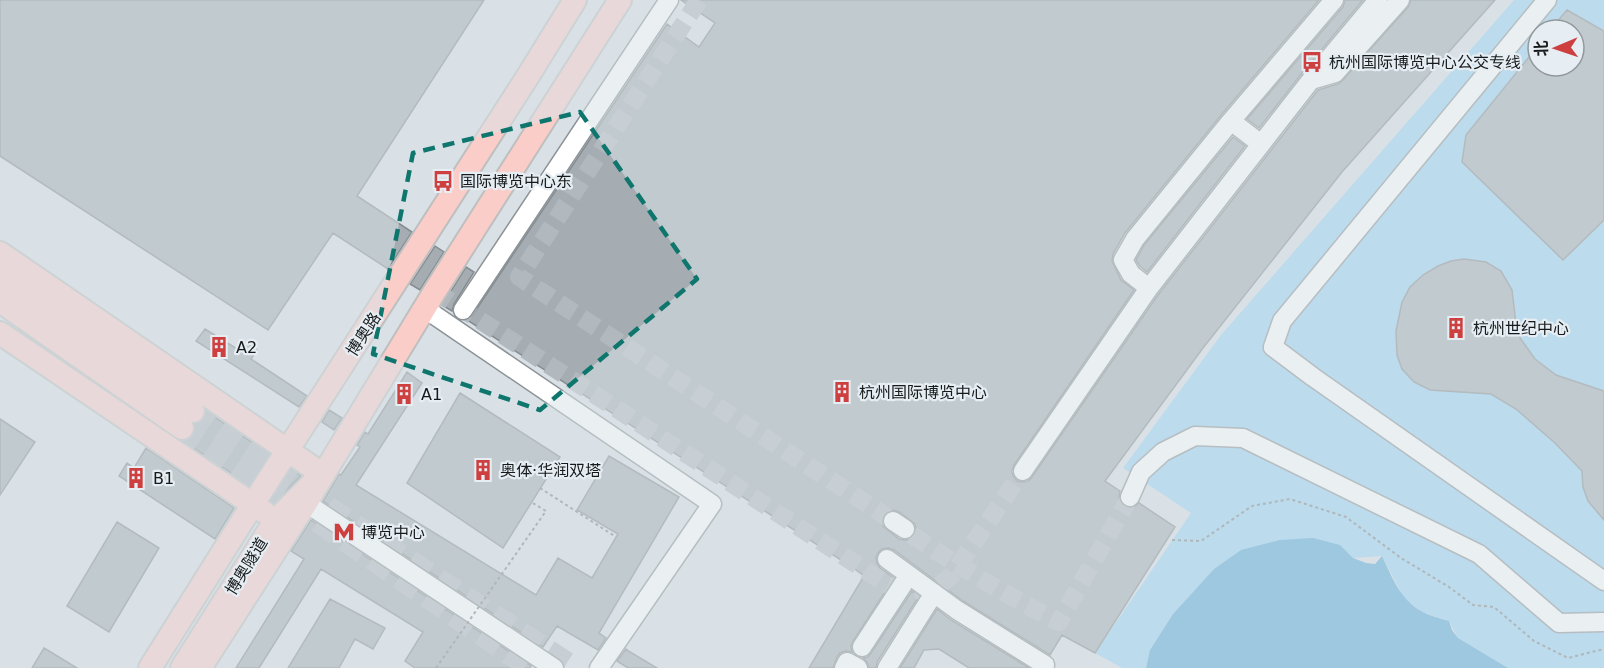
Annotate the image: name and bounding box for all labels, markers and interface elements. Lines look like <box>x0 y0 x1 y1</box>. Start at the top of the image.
north arrow <box>1526 18 1586 78</box>
text: 北 <box>1532 40 1551 57</box>
bus stop icon: 杭州国际博览中心公交专线 <box>1300 50 1324 74</box>
place label: 杭州国际博览中心公交专线 <box>1329 53 1521 72</box>
bus stop icon: 国际博览中心东 <box>431 169 455 193</box>
place label: 国际博览中心东 <box>460 172 572 191</box>
street label: 博奥路 <box>342 309 384 360</box>
building icon: 杭州世纪中心 <box>1444 316 1468 340</box>
place label: 杭州世纪中心 <box>1473 319 1569 338</box>
building icon: A2 <box>207 335 231 359</box>
place label: A2 <box>236 338 257 357</box>
building icon: 杭州国际博览中心 <box>830 380 854 404</box>
building icon: A1 <box>392 382 416 406</box>
place label: 杭州国际博览中心 <box>859 383 987 402</box>
place label: A1 <box>421 385 442 404</box>
building icon: 奥体·华润双塔 <box>471 458 495 482</box>
place label: 奥体·华润双塔 <box>500 461 601 480</box>
building icon: B1 <box>124 466 148 490</box>
place label: B1 <box>153 469 174 488</box>
metro station icon: 博览中心 <box>332 520 356 544</box>
place label: 博览中心 <box>361 523 425 542</box>
street label: 博奥隧道 <box>221 534 271 598</box>

